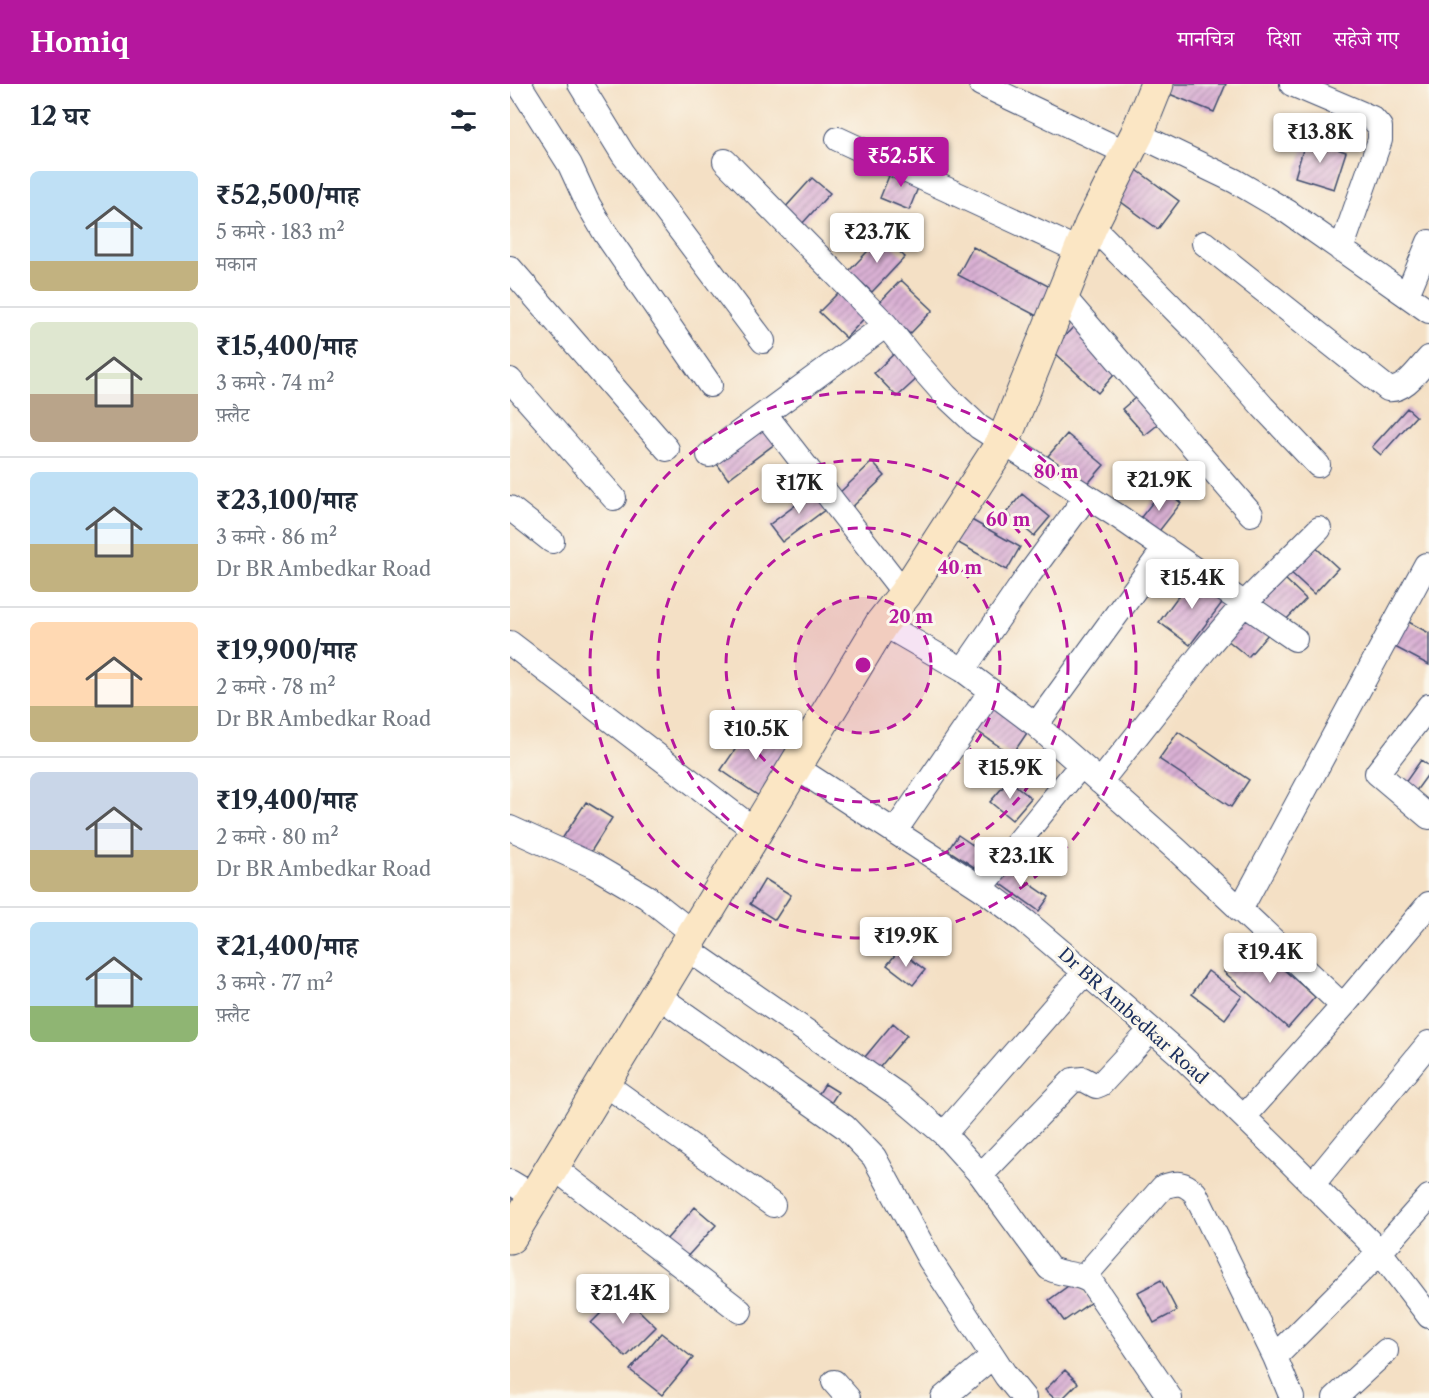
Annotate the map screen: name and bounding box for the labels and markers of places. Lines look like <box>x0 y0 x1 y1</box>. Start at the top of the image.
pin: ₹13.8K <box>1271 113 1369 164</box>
pin: ₹52.5K <box>852 137 950 188</box>
pin: ₹23.7K <box>828 213 926 264</box>
pin: ₹21.9K <box>1110 461 1208 512</box>
pin: ₹17K <box>763 464 835 515</box>
pin: ₹15.4K <box>1143 559 1241 610</box>
centre of rings <box>853 655 873 675</box>
pin: ₹10.5K <box>707 710 805 761</box>
pin: ₹15.9K <box>961 749 1059 800</box>
pin: ₹23.1K <box>972 837 1070 888</box>
pin: ₹19.9K <box>857 917 955 968</box>
pin: ₹19.4K <box>1221 933 1319 984</box>
pin: ₹21.4K <box>574 1274 672 1325</box>

